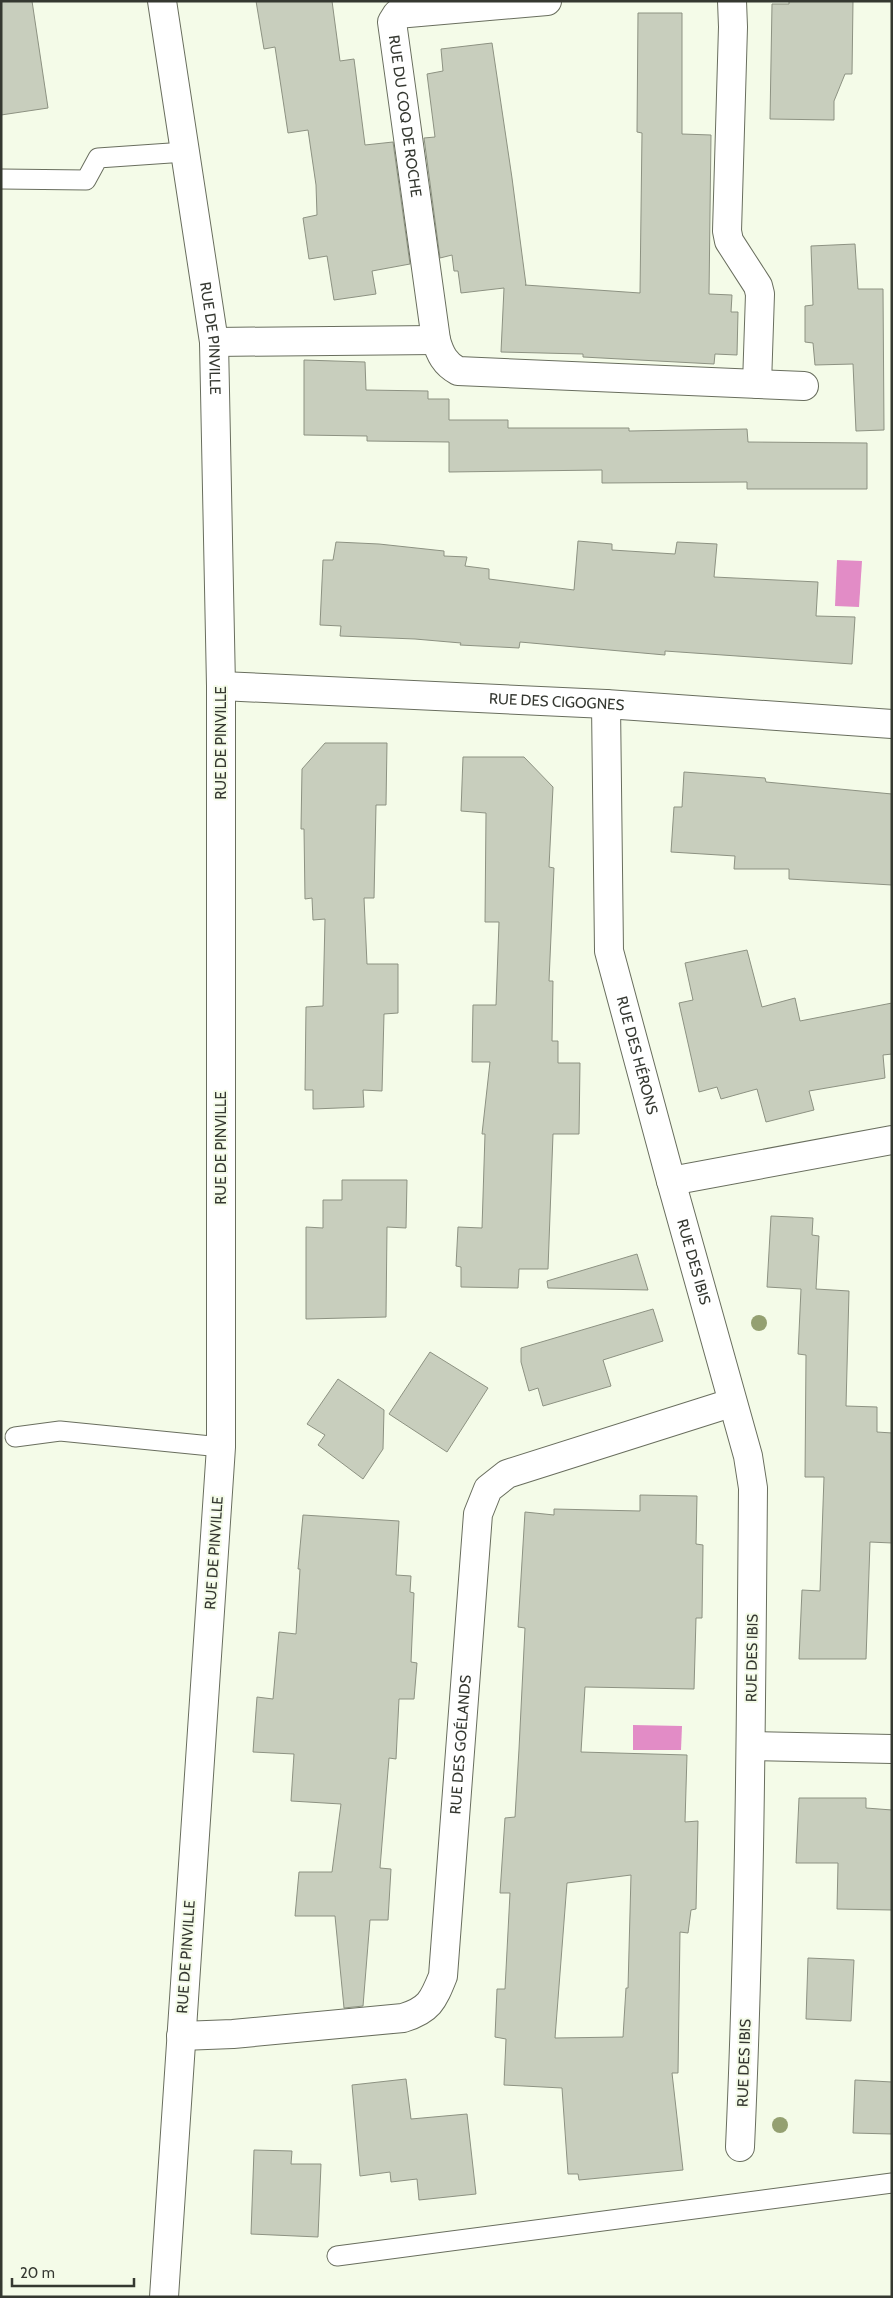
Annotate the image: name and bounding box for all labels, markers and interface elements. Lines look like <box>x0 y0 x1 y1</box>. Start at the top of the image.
street label: RUE DU COQ DE ROCHE <box>385 34 425 198</box>
street label: RUE DE PINVILLE <box>196 281 224 395</box>
street label: RUE DE PINVILLE <box>212 686 230 800</box>
street label: RUE DES CIGOGNES <box>489 690 625 714</box>
street label: RUE DES HÉRONS <box>613 994 662 1117</box>
street label: RUE DE PINVILLE <box>212 1091 230 1205</box>
street label: RUE DES IBIS <box>673 1217 714 1307</box>
street label: RUE DE PINVILLE <box>201 1496 227 1610</box>
street label: RUE DES IBIS <box>742 1613 762 1702</box>
street label: RUE DES GOÉLANDS <box>446 1674 475 1815</box>
street label: RUE DE PINVILLE <box>173 1900 199 2014</box>
street label: RUE DES IBIS <box>733 2018 755 2107</box>
scale bar <box>12 2256 135 2288</box>
text: 20 m <box>20 2264 55 2282</box>

